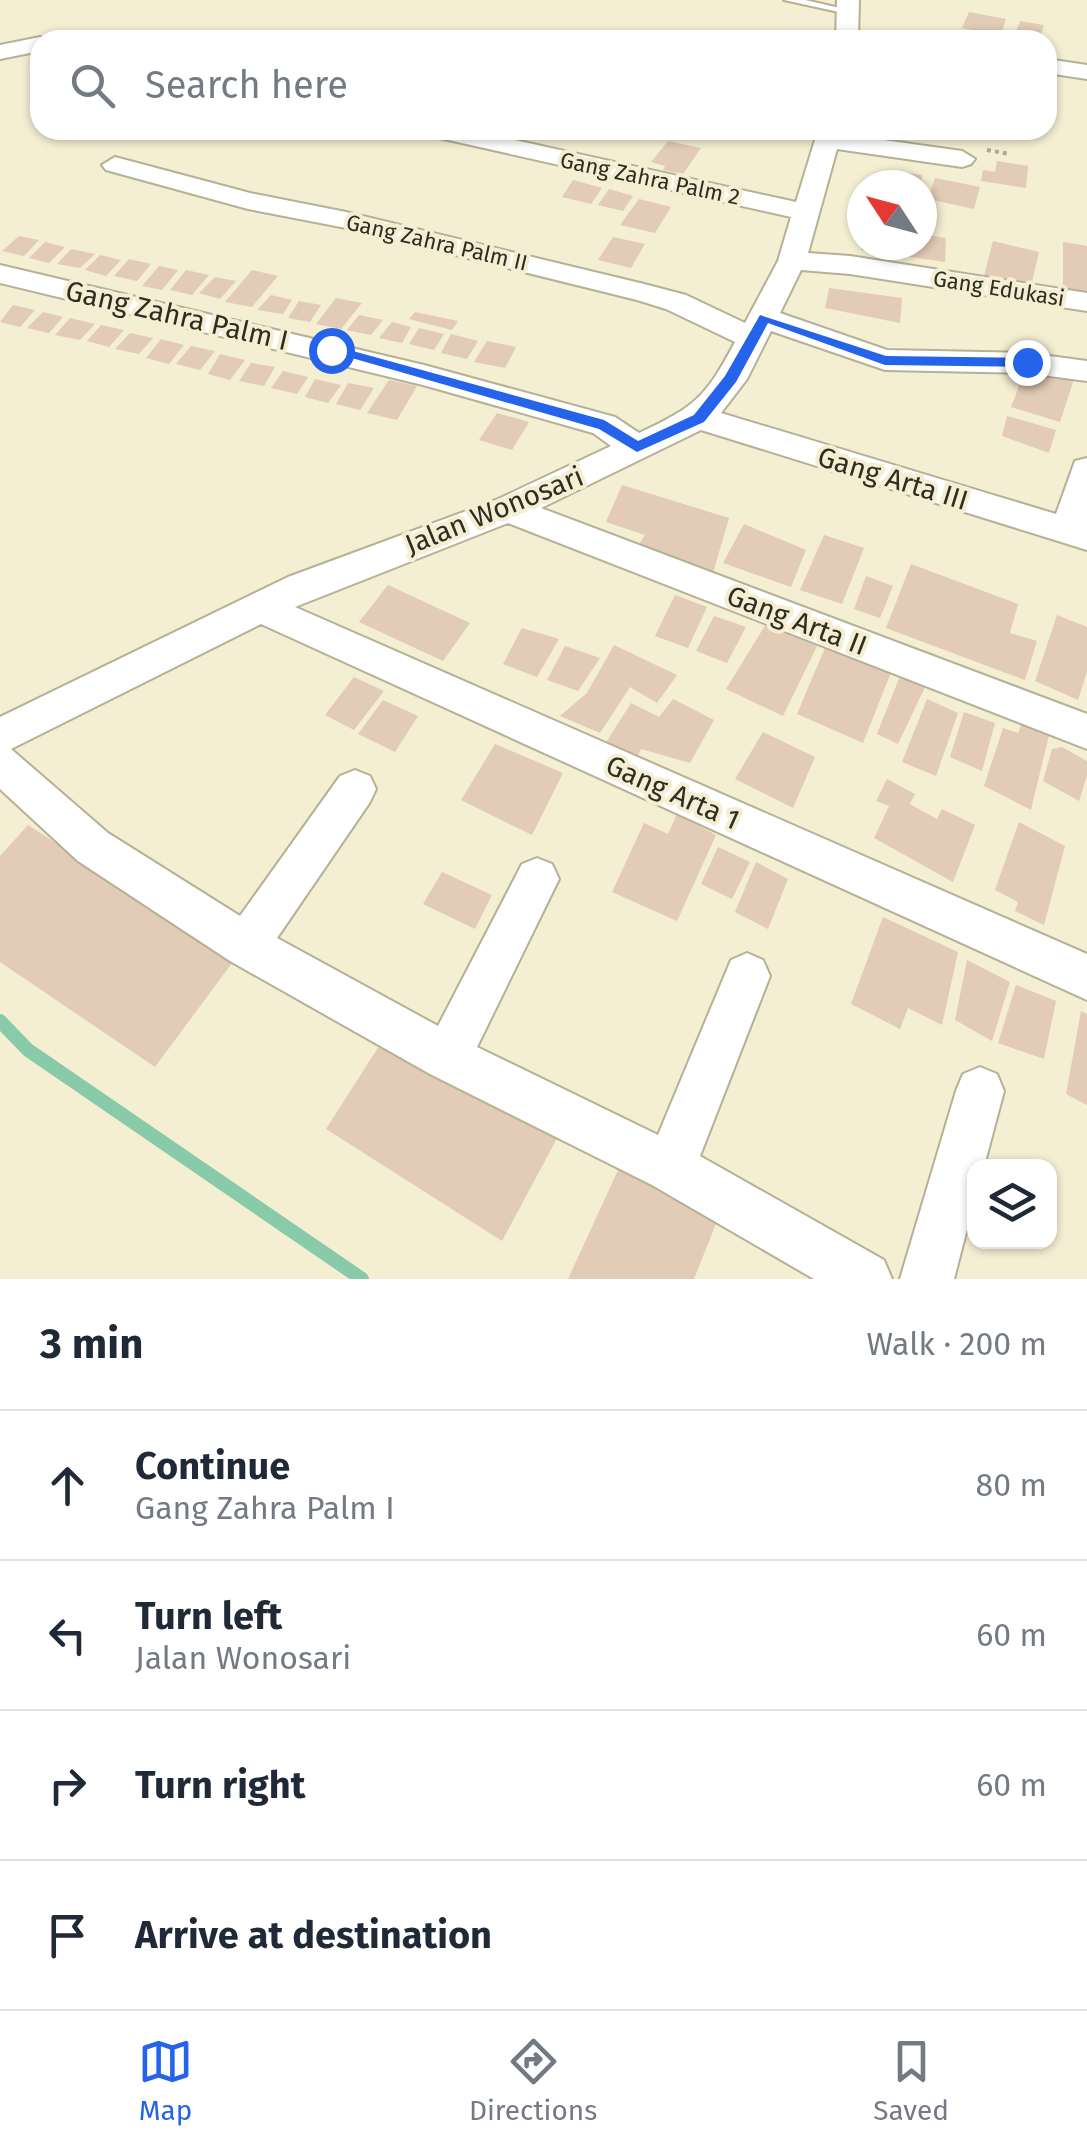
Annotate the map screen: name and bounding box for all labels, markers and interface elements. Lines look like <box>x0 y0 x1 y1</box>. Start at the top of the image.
search box <box>30 30 1057 140</box>
icon: search <box>65 58 120 113</box>
text: Search here <box>145 62 348 108</box>
street label: Gang Zahra Palm 2 <box>558 146 742 211</box>
north arrow <box>847 170 937 260</box>
street label: Gang Zahra Palm II <box>344 209 530 276</box>
street label: Gang Edukasi <box>931 265 1066 312</box>
street label: Gang Zahra Palm I <box>63 274 291 357</box>
route start <box>309 328 355 374</box>
route end <box>1005 340 1051 386</box>
street label: Gang Arta III <box>814 440 972 517</box>
street label: Jalan Wonosari <box>400 460 588 561</box>
street label: Gang Arta II <box>722 579 871 662</box>
street label: Gang Arta 1 <box>601 748 745 837</box>
map controls <box>967 1159 1057 1249</box>
button: layers <box>967 1159 1057 1249</box>
text: 3 min <box>40 1319 143 1369</box>
text: Walk · 200 m <box>867 1325 1047 1363</box>
text: Continue <box>135 1443 290 1489</box>
icon: ahead <box>40 1458 95 1513</box>
text: 80 m <box>976 1466 1047 1504</box>
text: Gang Zahra Palm I <box>135 1489 395 1527</box>
text: Turn left <box>135 1593 282 1639</box>
icon: left <box>40 1608 95 1663</box>
text: 60 m <box>976 1616 1047 1654</box>
text: Jalan Wonosari <box>135 1639 351 1677</box>
icon: right <box>40 1758 95 1813</box>
text: Turn right <box>135 1762 305 1808</box>
text: 60 m <box>976 1766 1047 1804</box>
icon: arrive <box>40 1908 95 1963</box>
text: Arrive at destination <box>135 1912 492 1958</box>
tab: Map <box>138 2034 193 2127</box>
tab: Directions <box>469 2034 597 2127</box>
tab: Saved <box>873 2034 949 2127</box>

